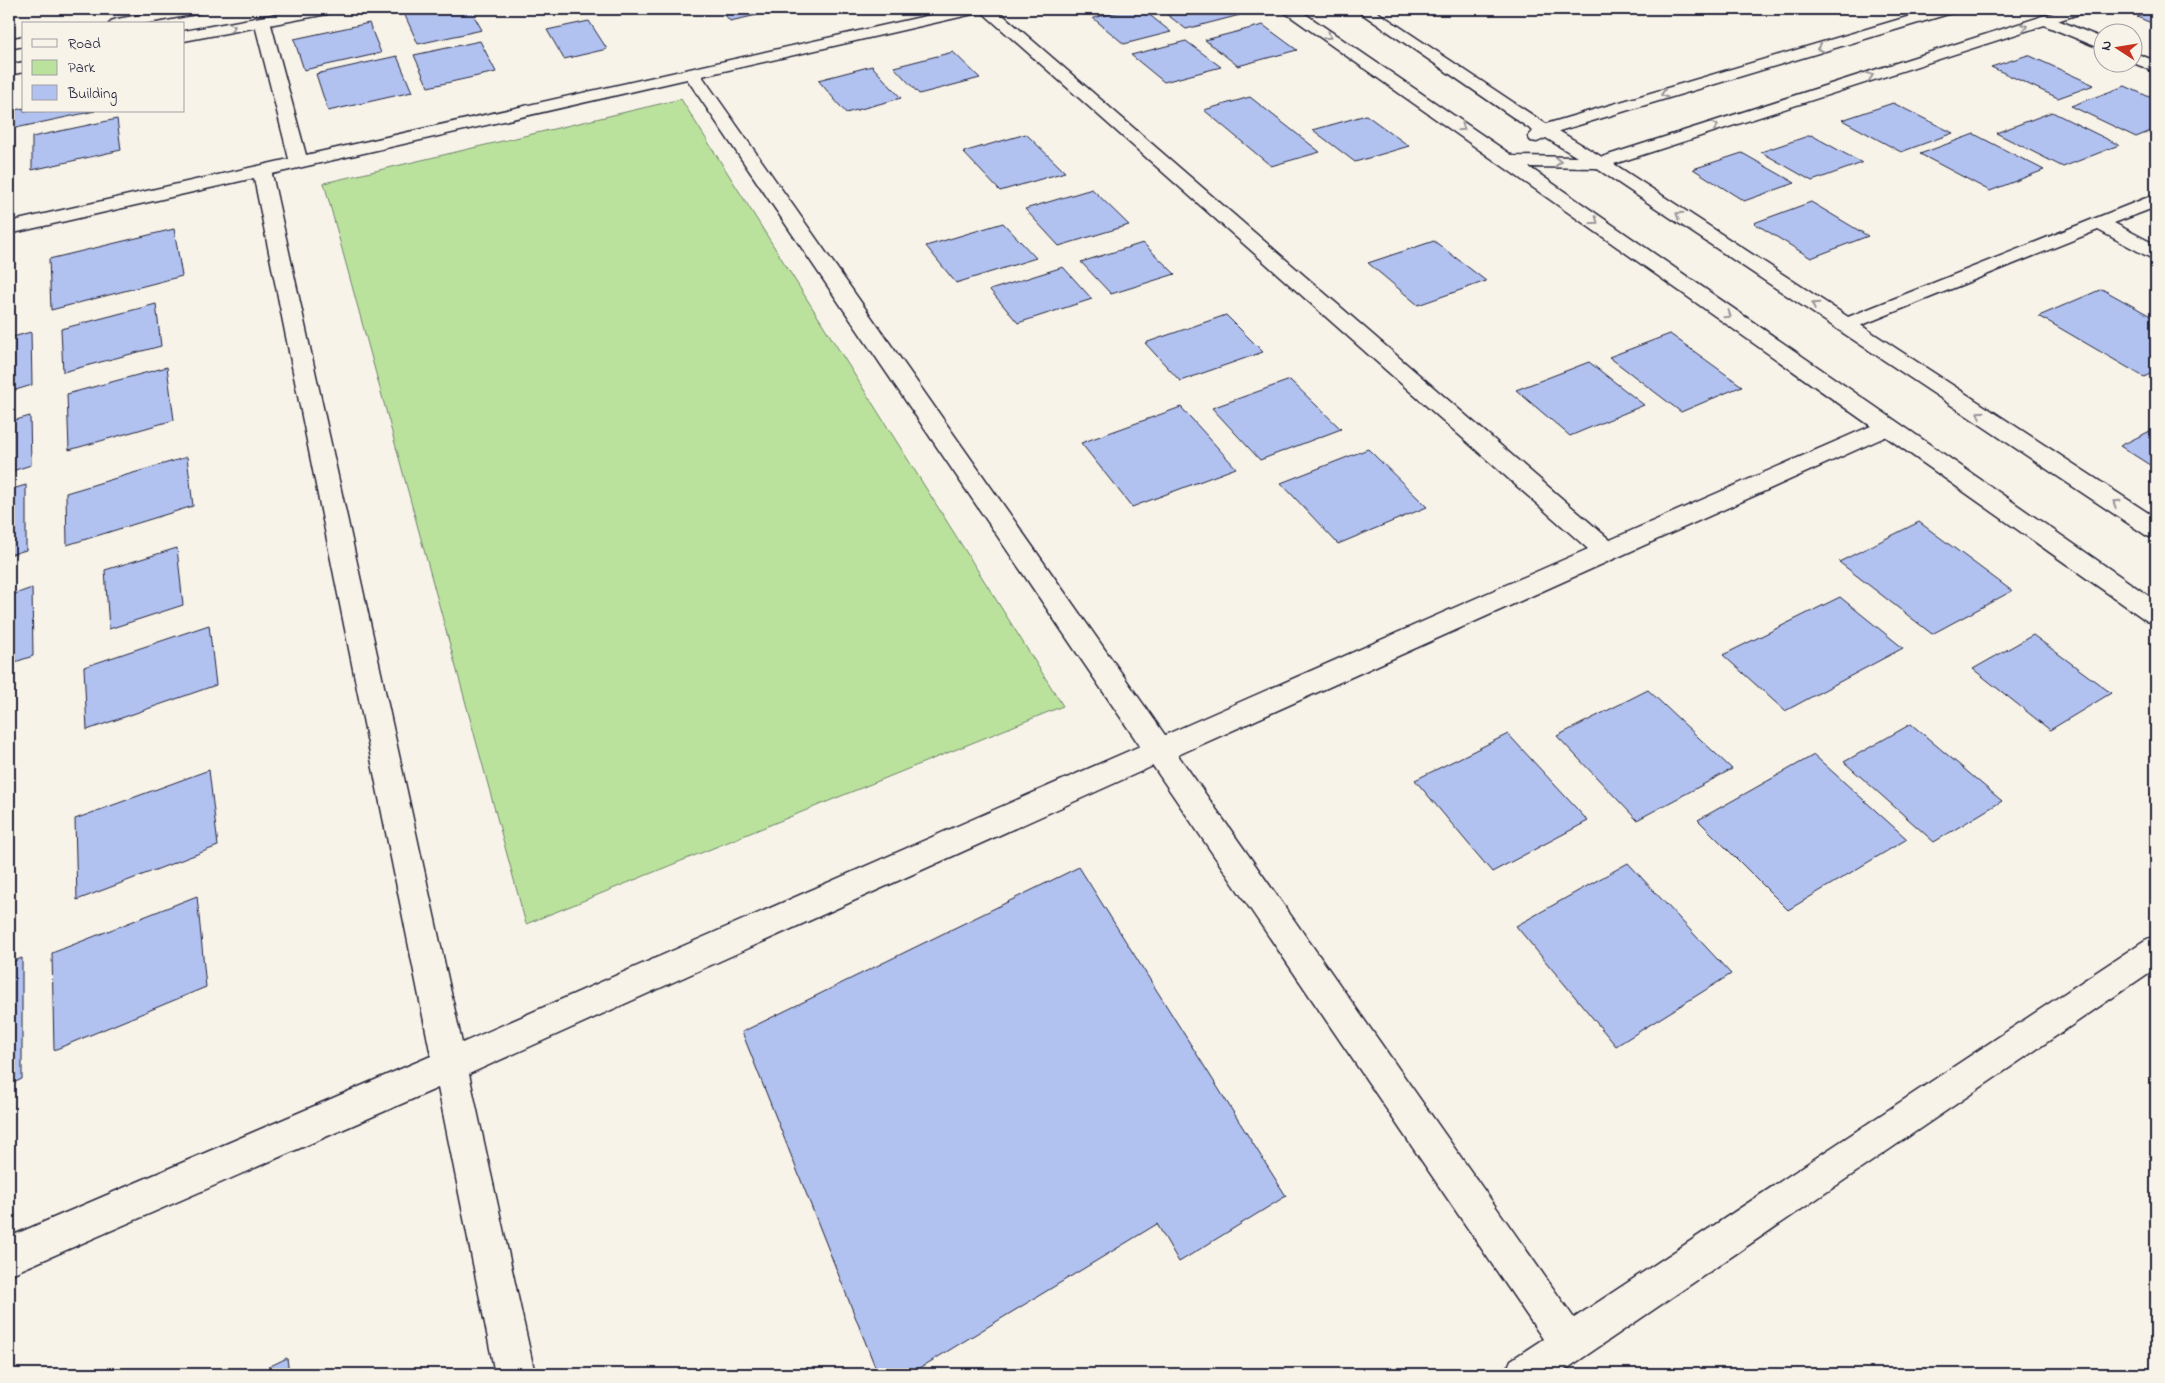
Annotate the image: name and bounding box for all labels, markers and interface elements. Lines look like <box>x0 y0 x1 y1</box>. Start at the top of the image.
legend <box>22 22 185 112</box>
one-way arrow <box>227 22 236 33</box>
one-way arrow <box>2020 22 2028 32</box>
north arrow <box>2092 22 2142 72</box>
one-way arrow <box>1322 30 1332 39</box>
text: Road <box>68 33 101 55</box>
text: N <box>2095 39 2118 52</box>
one-way arrow <box>1816 42 1824 52</box>
text: Park <box>68 57 96 79</box>
one-way arrow <box>1865 72 1873 82</box>
text: Building <box>67 83 117 106</box>
one-way arrow <box>1660 89 1668 99</box>
one-way arrow <box>1710 121 1719 131</box>
one-way arrow <box>1456 122 1466 131</box>
one-way arrow <box>1554 157 1562 167</box>
one-way arrow <box>1676 212 1685 221</box>
one-way arrow <box>1589 215 1599 224</box>
one-way arrow <box>1811 302 1821 311</box>
one-way arrow <box>1722 309 1732 318</box>
one-way arrow <box>1976 410 1985 420</box>
one-way arrow <box>2112 500 2121 509</box>

